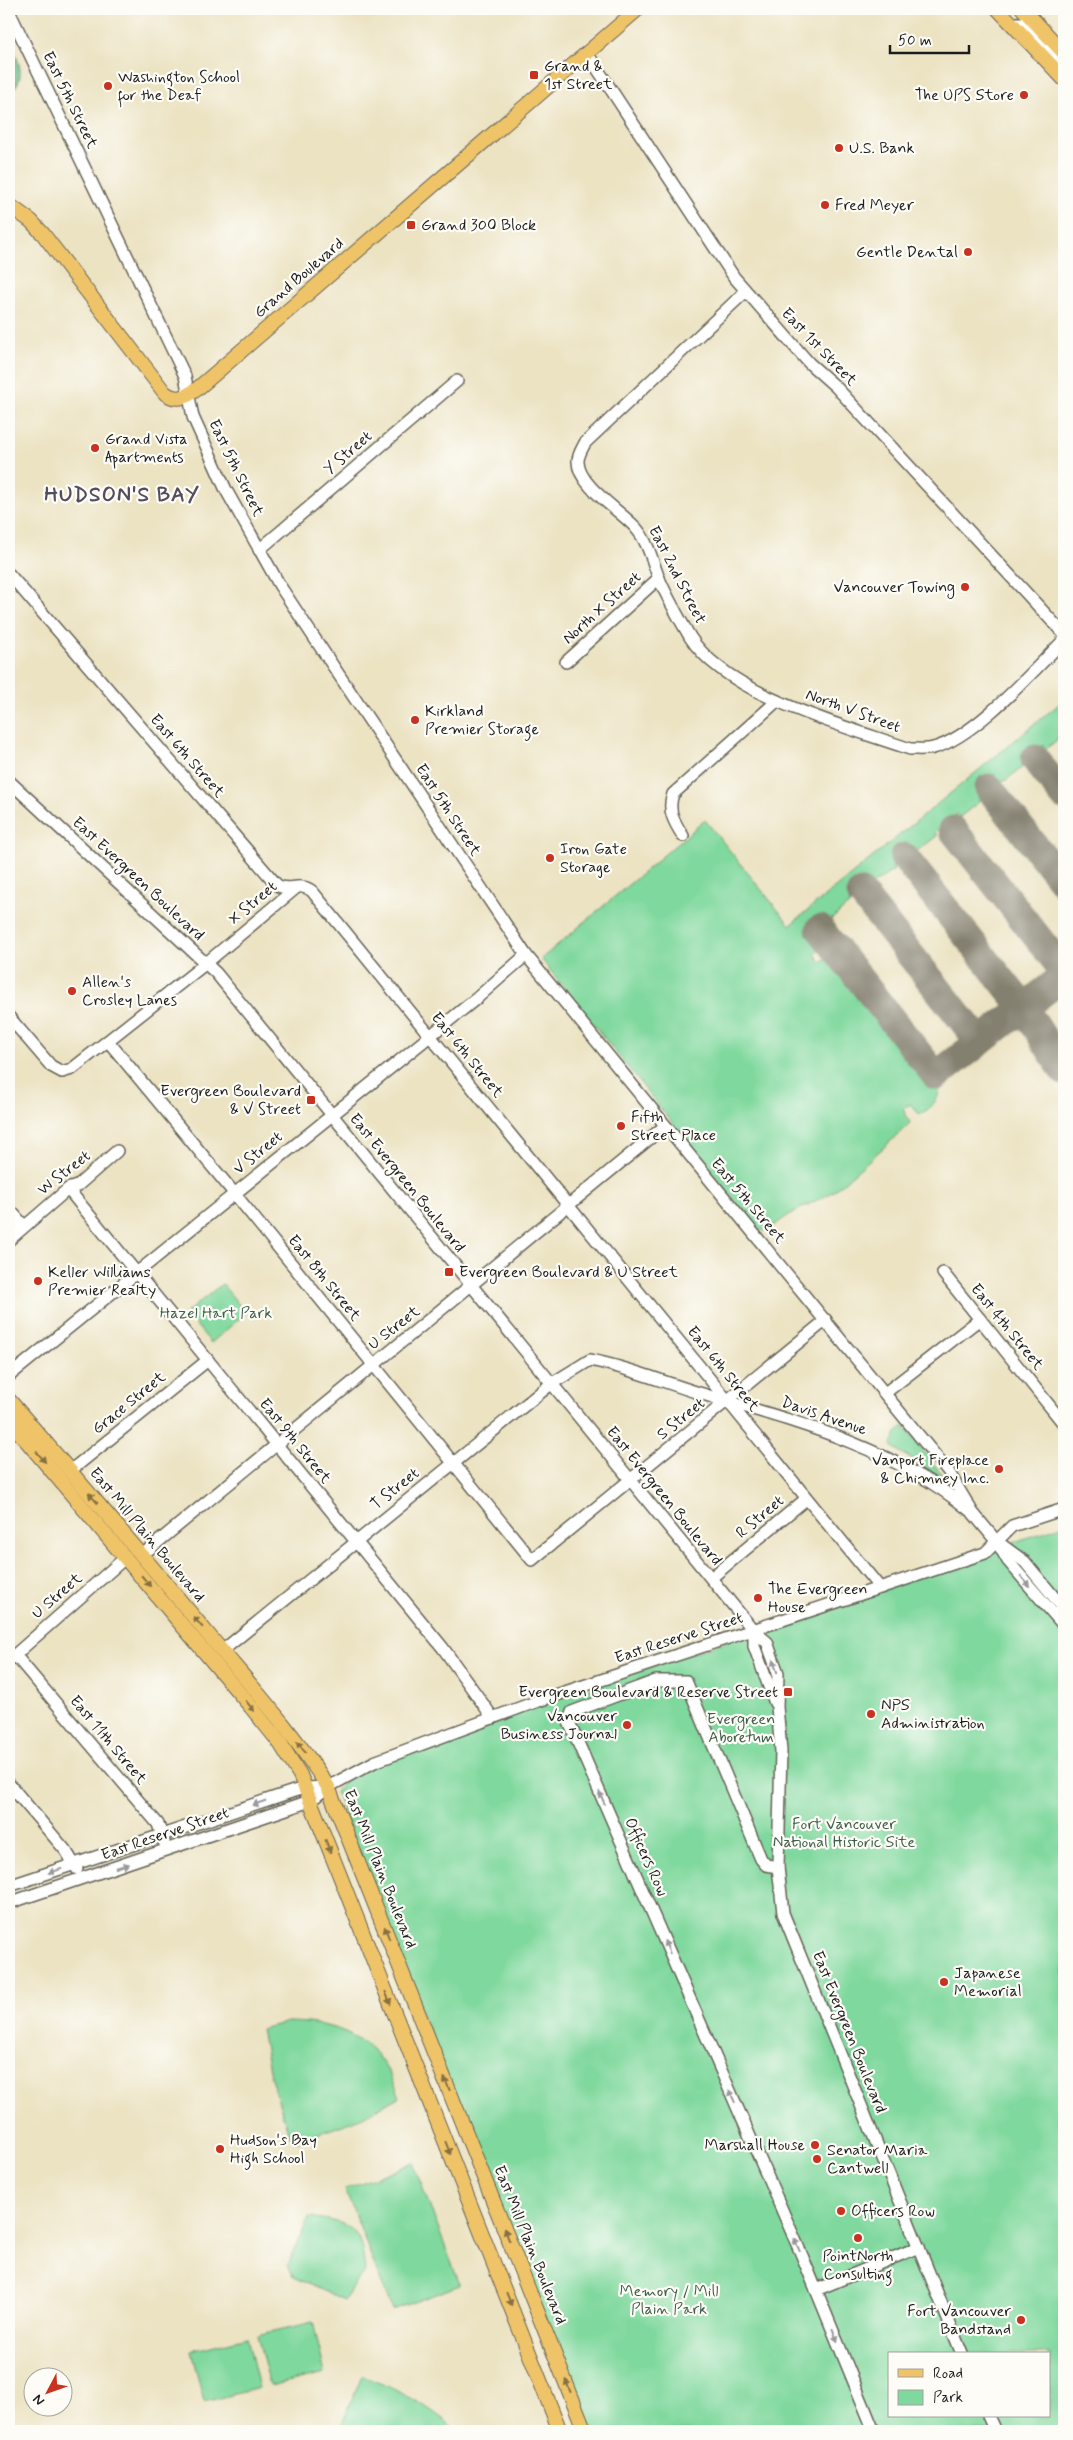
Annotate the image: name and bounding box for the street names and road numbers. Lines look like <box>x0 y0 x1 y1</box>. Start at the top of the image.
street label: East 5th Street <box>37 48 103 153</box>
street label: Grand Boulevard <box>250 233 348 323</box>
street label: East 1st Street <box>776 303 862 391</box>
street label: East 5th Street <box>203 416 269 521</box>
street label: Y Street <box>319 426 377 480</box>
street label: East 2nd Street <box>643 522 711 628</box>
street label: North X Street <box>558 567 646 649</box>
street label: North V Street <box>803 684 903 738</box>
street label: East 6th Street <box>145 710 230 803</box>
street label: East 5th Street <box>410 760 486 861</box>
street label: East Evergreen Boulevard <box>67 812 208 946</box>
street label: X Street <box>224 876 282 930</box>
street label: East 6th Street <box>426 1008 508 1103</box>
street label: East Evergreen Boulevard <box>344 1109 470 1258</box>
street label: V Street <box>229 1127 287 1179</box>
street label: W Street <box>33 1146 95 1200</box>
street label: East 5th Street <box>706 1154 790 1249</box>
street label: East 8th Street <box>283 1231 366 1326</box>
street label: East 4th Street <box>966 1279 1049 1375</box>
street label: U Street <box>364 1301 425 1355</box>
street label: East 6th Street <box>682 1322 764 1417</box>
street label: Grace Street <box>88 1366 171 1439</box>
street label: Davis Avenue <box>779 1392 870 1441</box>
street label: S Street <box>653 1393 709 1445</box>
street label: East 9th Street <box>254 1394 336 1488</box>
street label: East Evergreen Boulevard <box>601 1422 727 1571</box>
street label: East Mill Plain Boulevard <box>84 1463 210 1607</box>
street label: T Street <box>366 1463 424 1515</box>
street label: R Street <box>732 1491 788 1543</box>
street label: U Street <box>27 1568 87 1624</box>
street label: East Reserve Street <box>612 1607 746 1669</box>
street label: East 11th Street <box>65 1691 152 1789</box>
street label: East Mill Plain Boulevard <box>338 1786 422 1952</box>
street label: East Reserve Street <box>98 1802 232 1866</box>
street label: Officers Row <box>619 1814 673 1900</box>
street label: East Evergreen Boulevard <box>806 1948 891 2117</box>
street label: East Mill Plain Boulevard <box>488 2162 572 2328</box>

